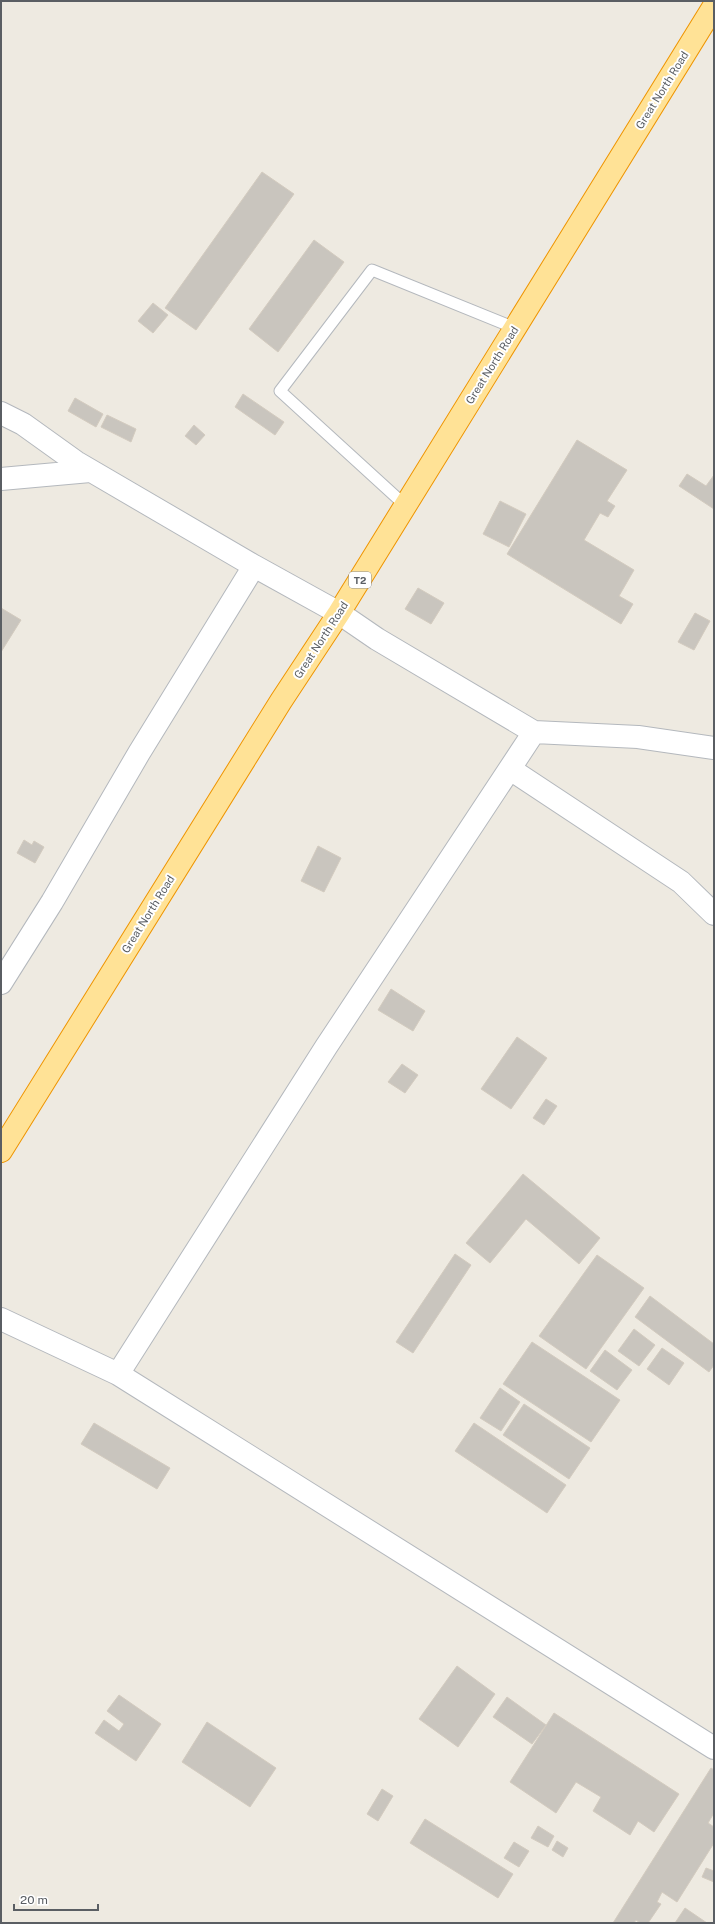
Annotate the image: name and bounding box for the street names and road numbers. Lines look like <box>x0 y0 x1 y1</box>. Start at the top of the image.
street label: Great North Road <box>633 49 691 131</box>
street label: Great North Road <box>463 324 521 406</box>
road number: T2 <box>349 572 371 588</box>
street label: Great North Road <box>292 599 350 681</box>
street label: Great North Road <box>119 873 177 955</box>

